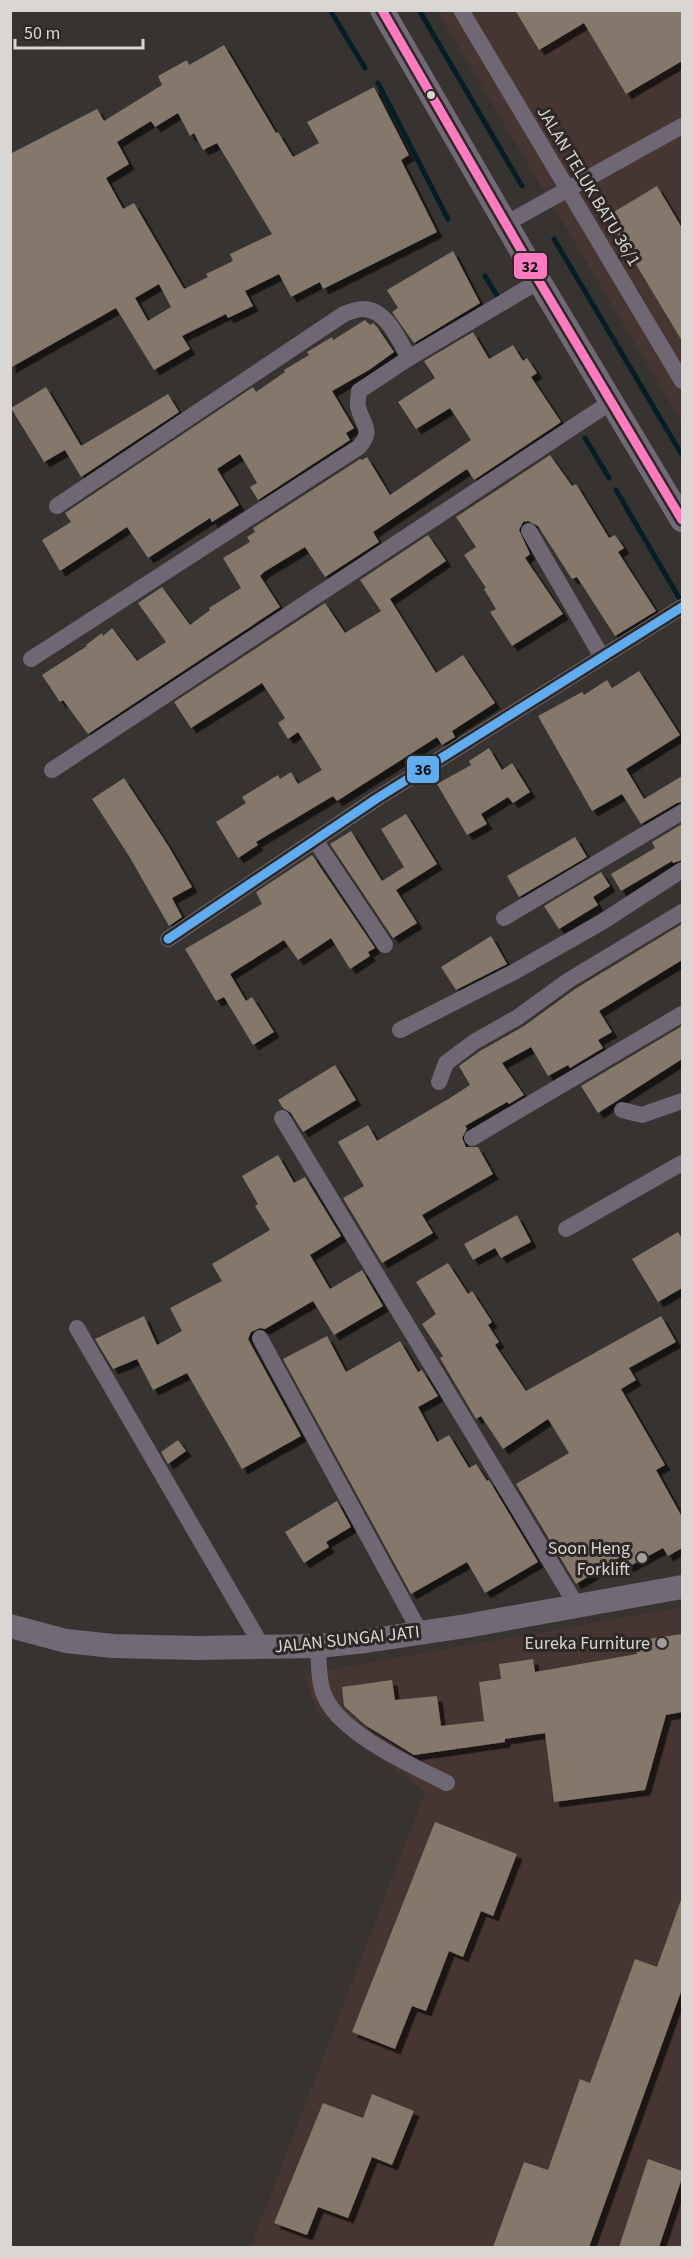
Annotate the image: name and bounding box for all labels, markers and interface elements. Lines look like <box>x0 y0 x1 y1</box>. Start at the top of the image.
scale bar <box>15 12 142 50</box>
text: 50 m <box>24 21 60 46</box>
unlabelled marker <box>425 89 437 101</box>
street label: JALAN TELUK BATU 36/1 <box>531 102 646 271</box>
line badge: 32 <box>513 252 548 280</box>
text: 32 <box>522 256 538 278</box>
line badge: 36 <box>406 755 440 784</box>
text: 36 <box>415 759 431 781</box>
place label: Soon Heng Forklift <box>548 1536 630 1582</box>
marker: Soon Heng Forklift <box>635 1551 649 1565</box>
street label: JALAN SUNGAI JATI <box>273 1619 421 1660</box>
place label: Eureka Furniture <box>525 1631 650 1656</box>
marker: Eureka Furniture <box>655 1636 669 1650</box>

